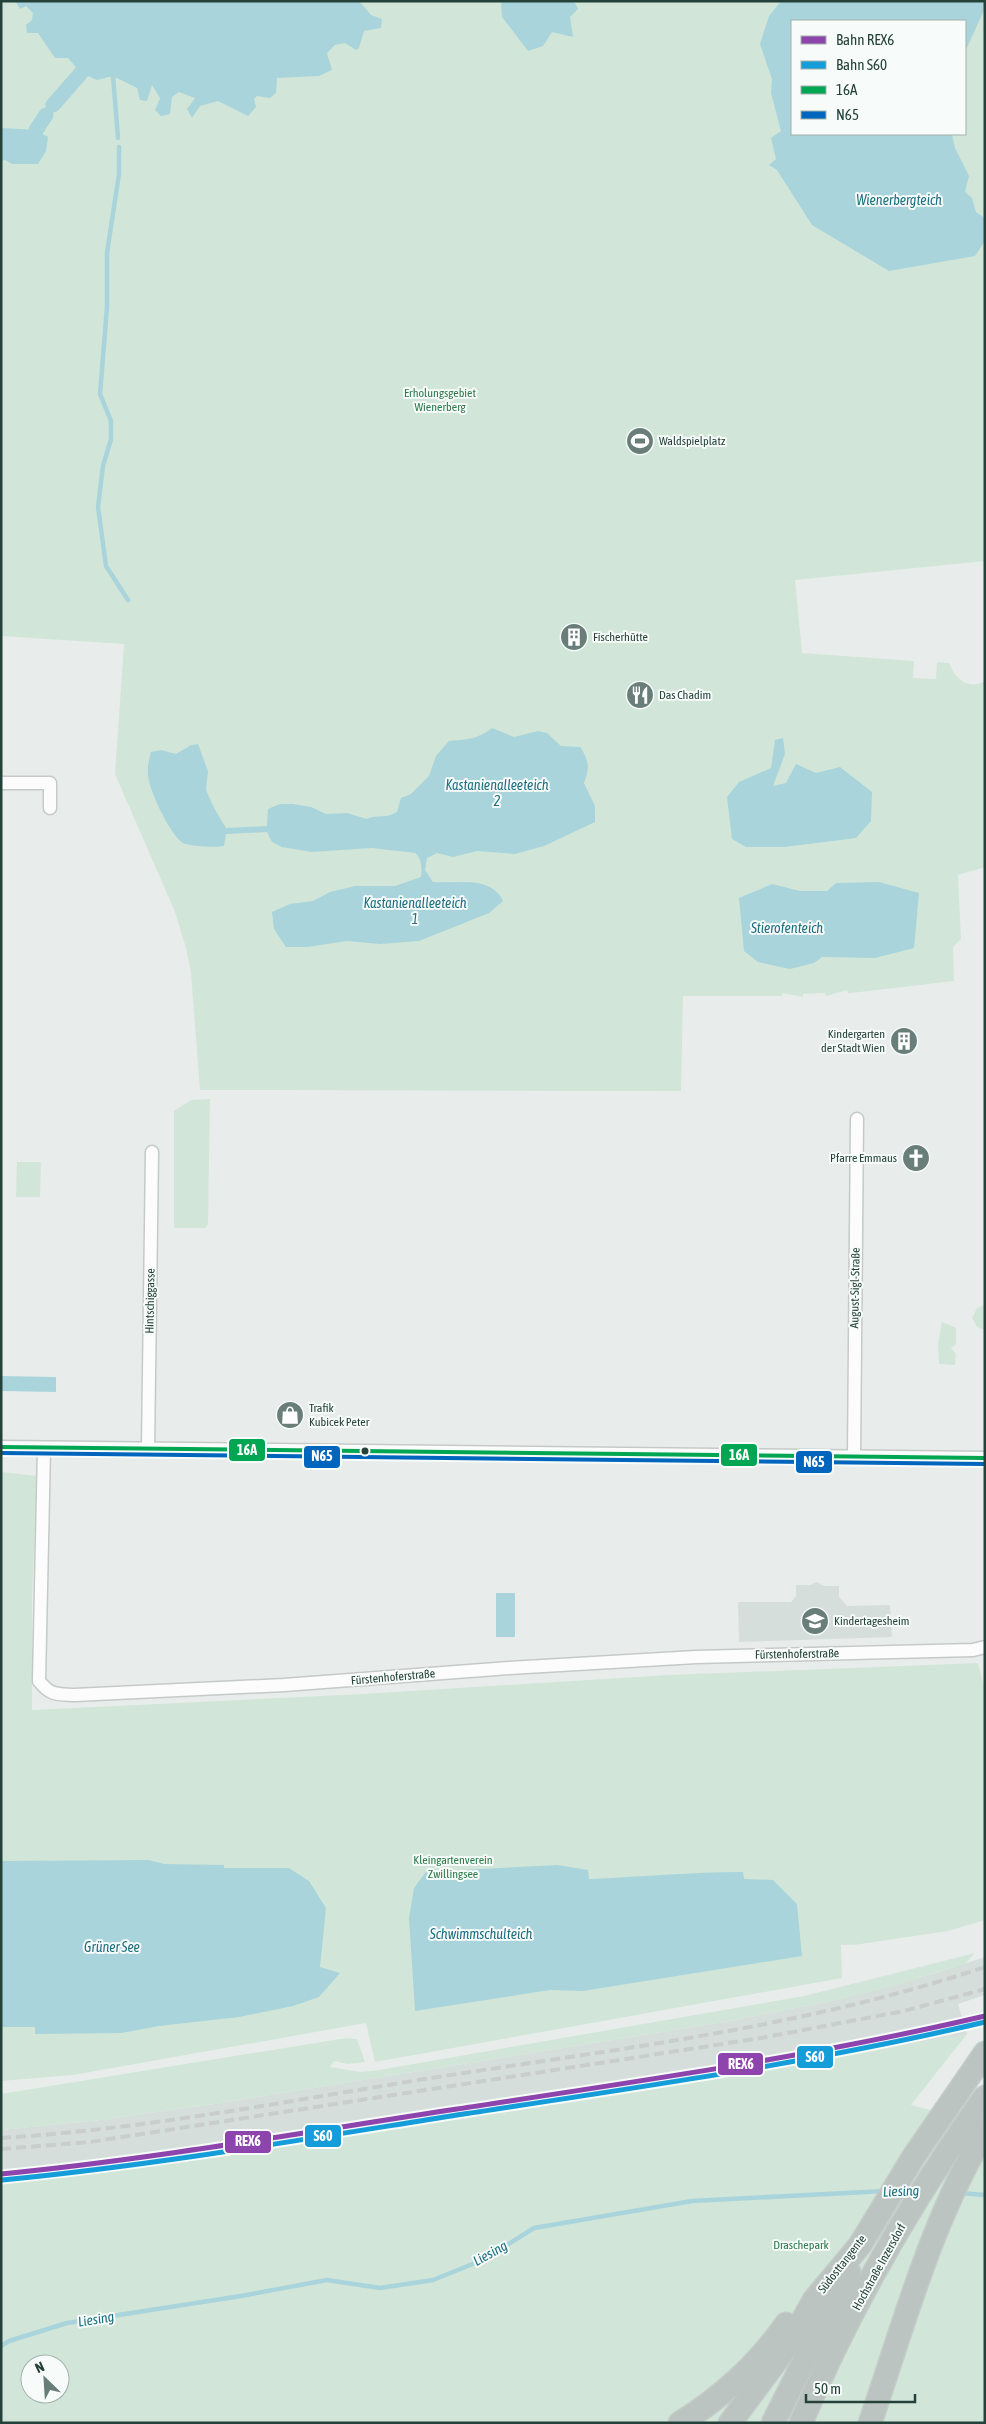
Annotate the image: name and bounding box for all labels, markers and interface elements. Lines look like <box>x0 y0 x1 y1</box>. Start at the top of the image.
legend <box>791 20 966 135</box>
text: Bahn REX6 <box>836 31 894 48</box>
text: Bahn S60 <box>836 56 887 73</box>
text: 16A <box>836 81 858 98</box>
text: N65 <box>836 106 859 123</box>
water label: Wienerbergteich <box>856 192 942 208</box>
park label: Erholungsgebiet Wienerberg <box>404 386 477 414</box>
sports icon: Waldspielplatz <box>625 426 655 456</box>
place label: Waldspielplatz <box>659 434 726 448</box>
building icon: Fischerhütte <box>559 622 589 652</box>
place label: Fischerhütte <box>593 630 648 644</box>
restaurant icon: Das Chadim <box>625 680 655 710</box>
place label: Das Chadim <box>659 688 711 702</box>
water label: Kastanienalleeteich 2 <box>445 777 549 809</box>
water label: Kastanienalleeteich 1 <box>363 895 467 927</box>
water label: Stierofenteich <box>750 920 823 936</box>
building icon: Kindergarten der Stadt Wien <box>889 1026 919 1056</box>
place label: Kindergarten der Stadt Wien <box>821 1027 885 1055</box>
church icon: Pfarre Emmaus <box>901 1143 931 1173</box>
place label: Pfarre Emmaus <box>830 1151 897 1165</box>
street label: August-Sigl-Straße <box>847 1247 863 1329</box>
street label: Hintschiggasse <box>142 1268 158 1334</box>
shop icon: Trafik Kubicek Peter <box>275 1400 305 1430</box>
place label: Trafik Kubicek Peter <box>309 1401 370 1429</box>
line badge: 16A <box>228 1438 266 1462</box>
text: 16A <box>237 1442 257 1458</box>
line badge: 16A <box>720 1443 758 1467</box>
line badge: N65 <box>303 1445 341 1469</box>
unlabelled marker <box>360 1446 370 1456</box>
text: 16A <box>729 1447 749 1463</box>
text: N65 <box>311 1448 333 1464</box>
line badge: N65 <box>795 1450 833 1474</box>
text: N65 <box>803 1454 825 1470</box>
school or university icon: Kindertagesheim <box>800 1606 830 1636</box>
place label: Kindertagesheim <box>834 1614 909 1628</box>
street label: Fürstenhoferstraße <box>755 1646 839 1662</box>
street label: Fürstenhoferstraße <box>350 1666 436 1688</box>
park label: Kleingartenverein Zwillingsee <box>413 1853 493 1881</box>
water label: Schwimmschulteich <box>429 1926 532 1942</box>
water label: Grüner See <box>84 1939 140 1955</box>
line badge: S60 <box>796 2045 834 2069</box>
text: S60 <box>805 2049 825 2065</box>
line badge: REX6 <box>717 2052 764 2076</box>
text: REX6 <box>728 2056 754 2072</box>
line badge: S60 <box>304 2124 342 2148</box>
text: S60 <box>313 2128 333 2144</box>
line badge: REX6 <box>224 2130 272 2154</box>
text: REX6 <box>235 2133 261 2149</box>
water label: Liesing <box>882 2182 920 2200</box>
street label: Hochstraße Inzersdorf <box>849 2221 909 2313</box>
street label: Südosttangente <box>815 2232 869 2296</box>
water label: Liesing <box>470 2237 510 2269</box>
park label: Draschepark <box>773 2238 830 2252</box>
water label: Liesing <box>77 2308 115 2330</box>
north arrow <box>20 2354 70 2404</box>
text: N <box>32 2358 47 2376</box>
scale bar <box>806 2372 915 2404</box>
text: 50 m <box>814 2380 841 2397</box>

